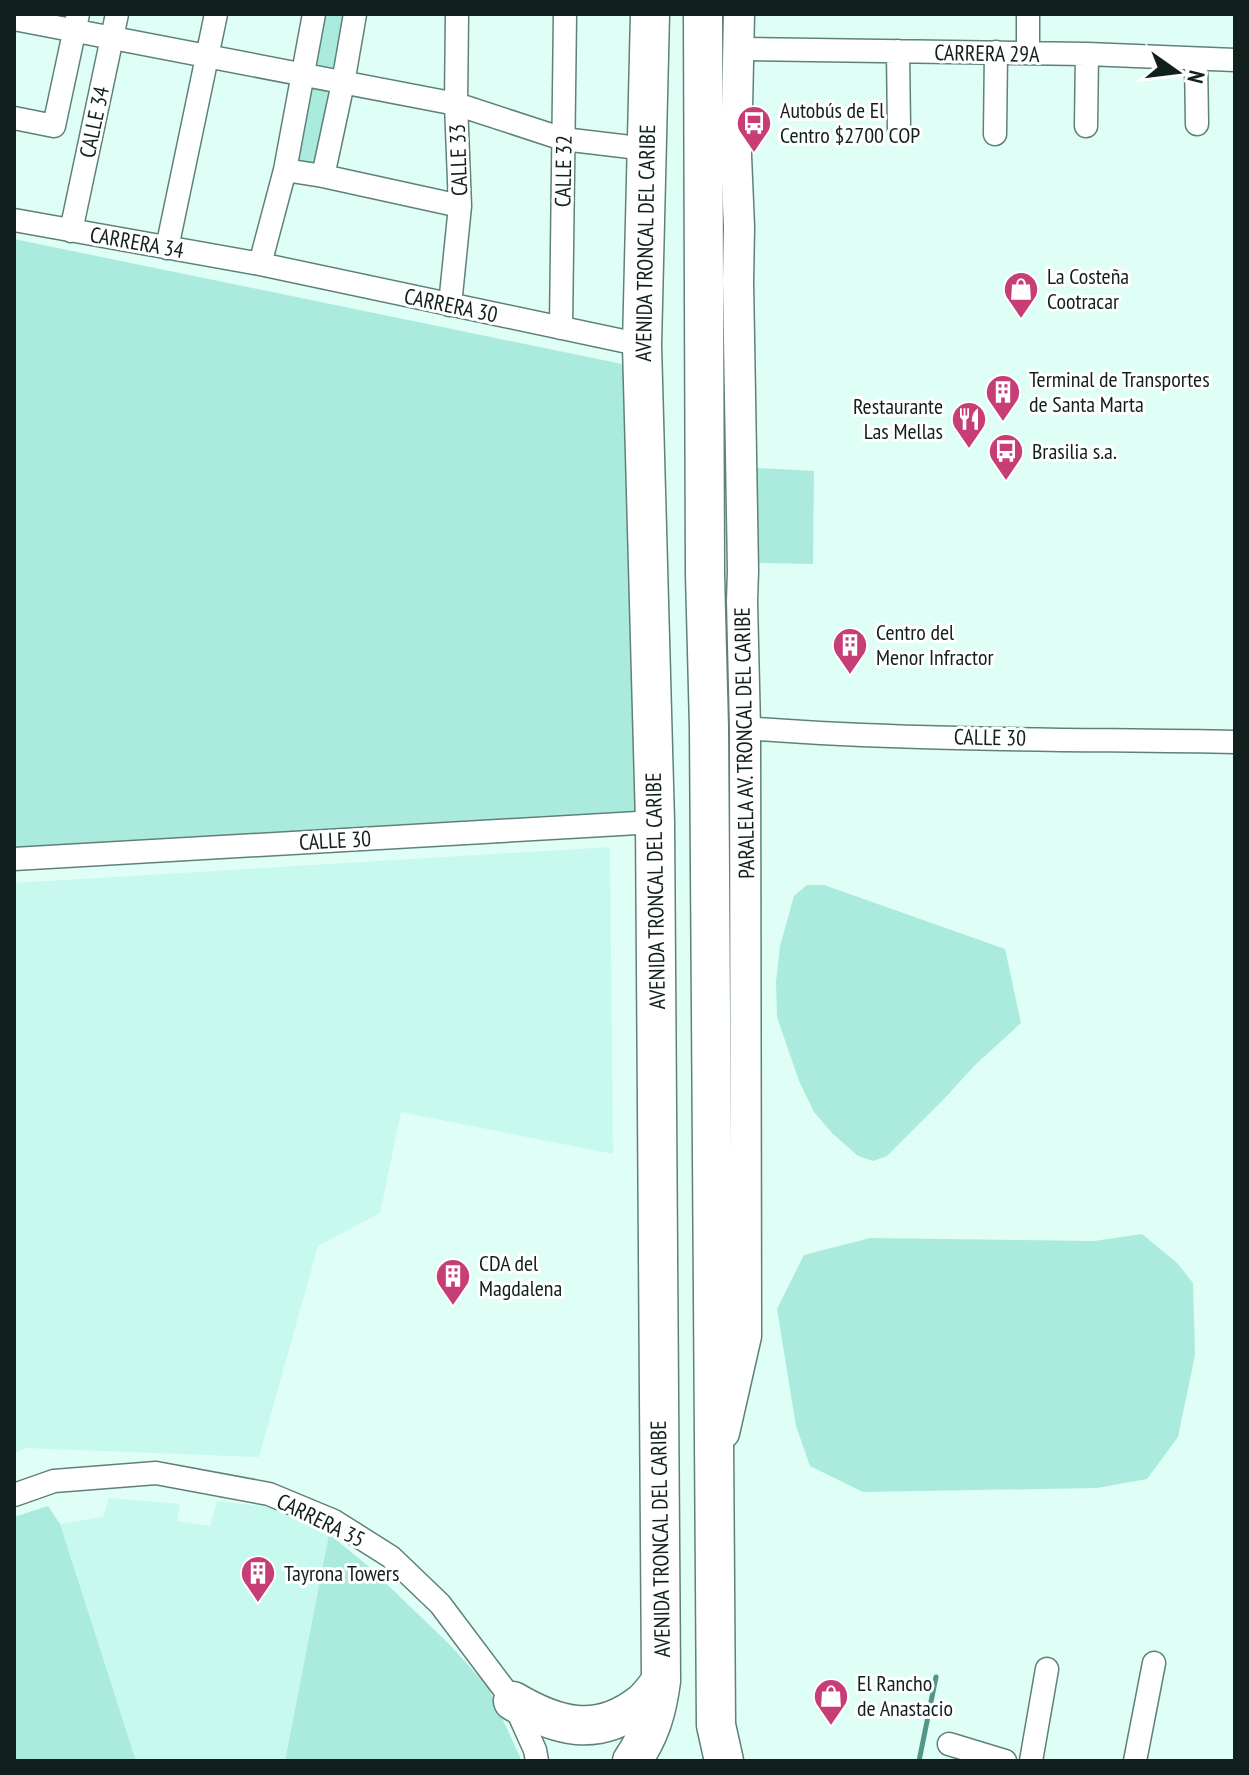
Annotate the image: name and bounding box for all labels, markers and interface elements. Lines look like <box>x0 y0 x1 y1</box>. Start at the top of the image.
north arrow <box>1137 32 1217 112</box>
street label: CARRERA 29A <box>934 38 1040 68</box>
text: N <box>1181 68 1211 86</box>
street label: CALLE 34 <box>73 84 115 160</box>
place label: Autobús de El Centro $2700 COP <box>780 96 920 149</box>
bus stop icon: Autobús de El Centro $2700 COP <box>735 104 773 154</box>
street label: CALLE 33 <box>443 123 473 197</box>
street label: AVENIDA TRONCAL DEL CARIBE <box>629 124 661 362</box>
street label: CALLE 32 <box>548 135 578 207</box>
street label: CARRERA 34 <box>88 220 186 264</box>
place label: La Costeña Cootracar <box>1047 262 1129 315</box>
shop icon: La Costeña Cootracar <box>1002 270 1040 320</box>
street label: CARRERA 30 <box>402 281 500 329</box>
place label: Terminal de Transportes de Santa Marta <box>1029 365 1210 418</box>
building icon: Terminal de Transportes de Santa Marta <box>984 373 1022 423</box>
place label: Restaurante Las Mellas <box>853 392 943 445</box>
restaurant icon: Restaurante Las Mellas <box>950 400 988 450</box>
bus stop icon: Brasilia s.a. <box>987 432 1025 482</box>
place label: Brasilia s.a. <box>1032 437 1117 465</box>
street label: PARALELA AV. TRONCAL DEL CARIBE <box>728 607 760 879</box>
place label: Centro del Menor Infractor <box>876 618 993 671</box>
building icon: Centro del Menor Infractor <box>831 626 869 676</box>
street label: CALLE 30 <box>954 722 1026 752</box>
street label: AVENIDA TRONCAL DEL CARIBE <box>639 772 671 1010</box>
street label: CALLE 30 <box>298 824 372 856</box>
place label: CDA del Magdalena <box>479 1249 562 1302</box>
building icon: CDA del Magdalena <box>434 1257 472 1307</box>
street label: AVENIDA TRONCAL DEL CARIBE <box>644 1420 676 1658</box>
street label: CARRERA 35 <box>272 1487 370 1553</box>
building icon: Tayrona Towers <box>239 1554 277 1604</box>
place label: Tayrona Towers <box>284 1559 399 1587</box>
place label: El Rancho de Anastacio <box>857 1669 953 1722</box>
shop icon: El Rancho de Anastacio <box>812 1677 850 1727</box>

